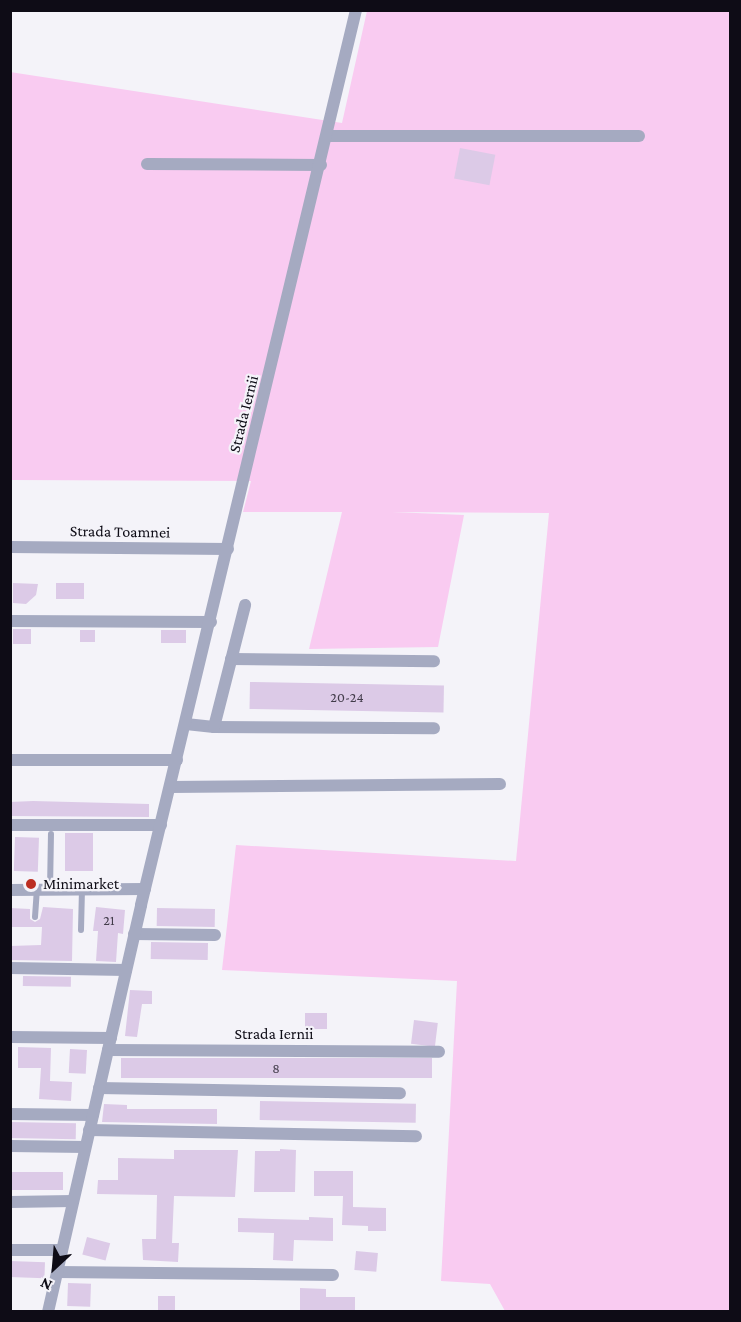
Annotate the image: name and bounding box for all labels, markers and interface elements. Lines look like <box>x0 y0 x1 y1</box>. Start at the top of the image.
street label: Strada Iernii <box>225 373 263 455</box>
street label: Strada Toamnei <box>70 522 170 542</box>
house number: 20-24 <box>330 689 364 705</box>
place label: Minimarket <box>43 874 119 894</box>
marker: Minimarket <box>24 877 38 891</box>
house number: 21 <box>103 912 115 928</box>
street label: Strada Iernii <box>235 1024 313 1044</box>
house number: 8 <box>272 1060 280 1076</box>
north arrow <box>24 1238 84 1298</box>
text: N <box>37 1275 55 1295</box>

